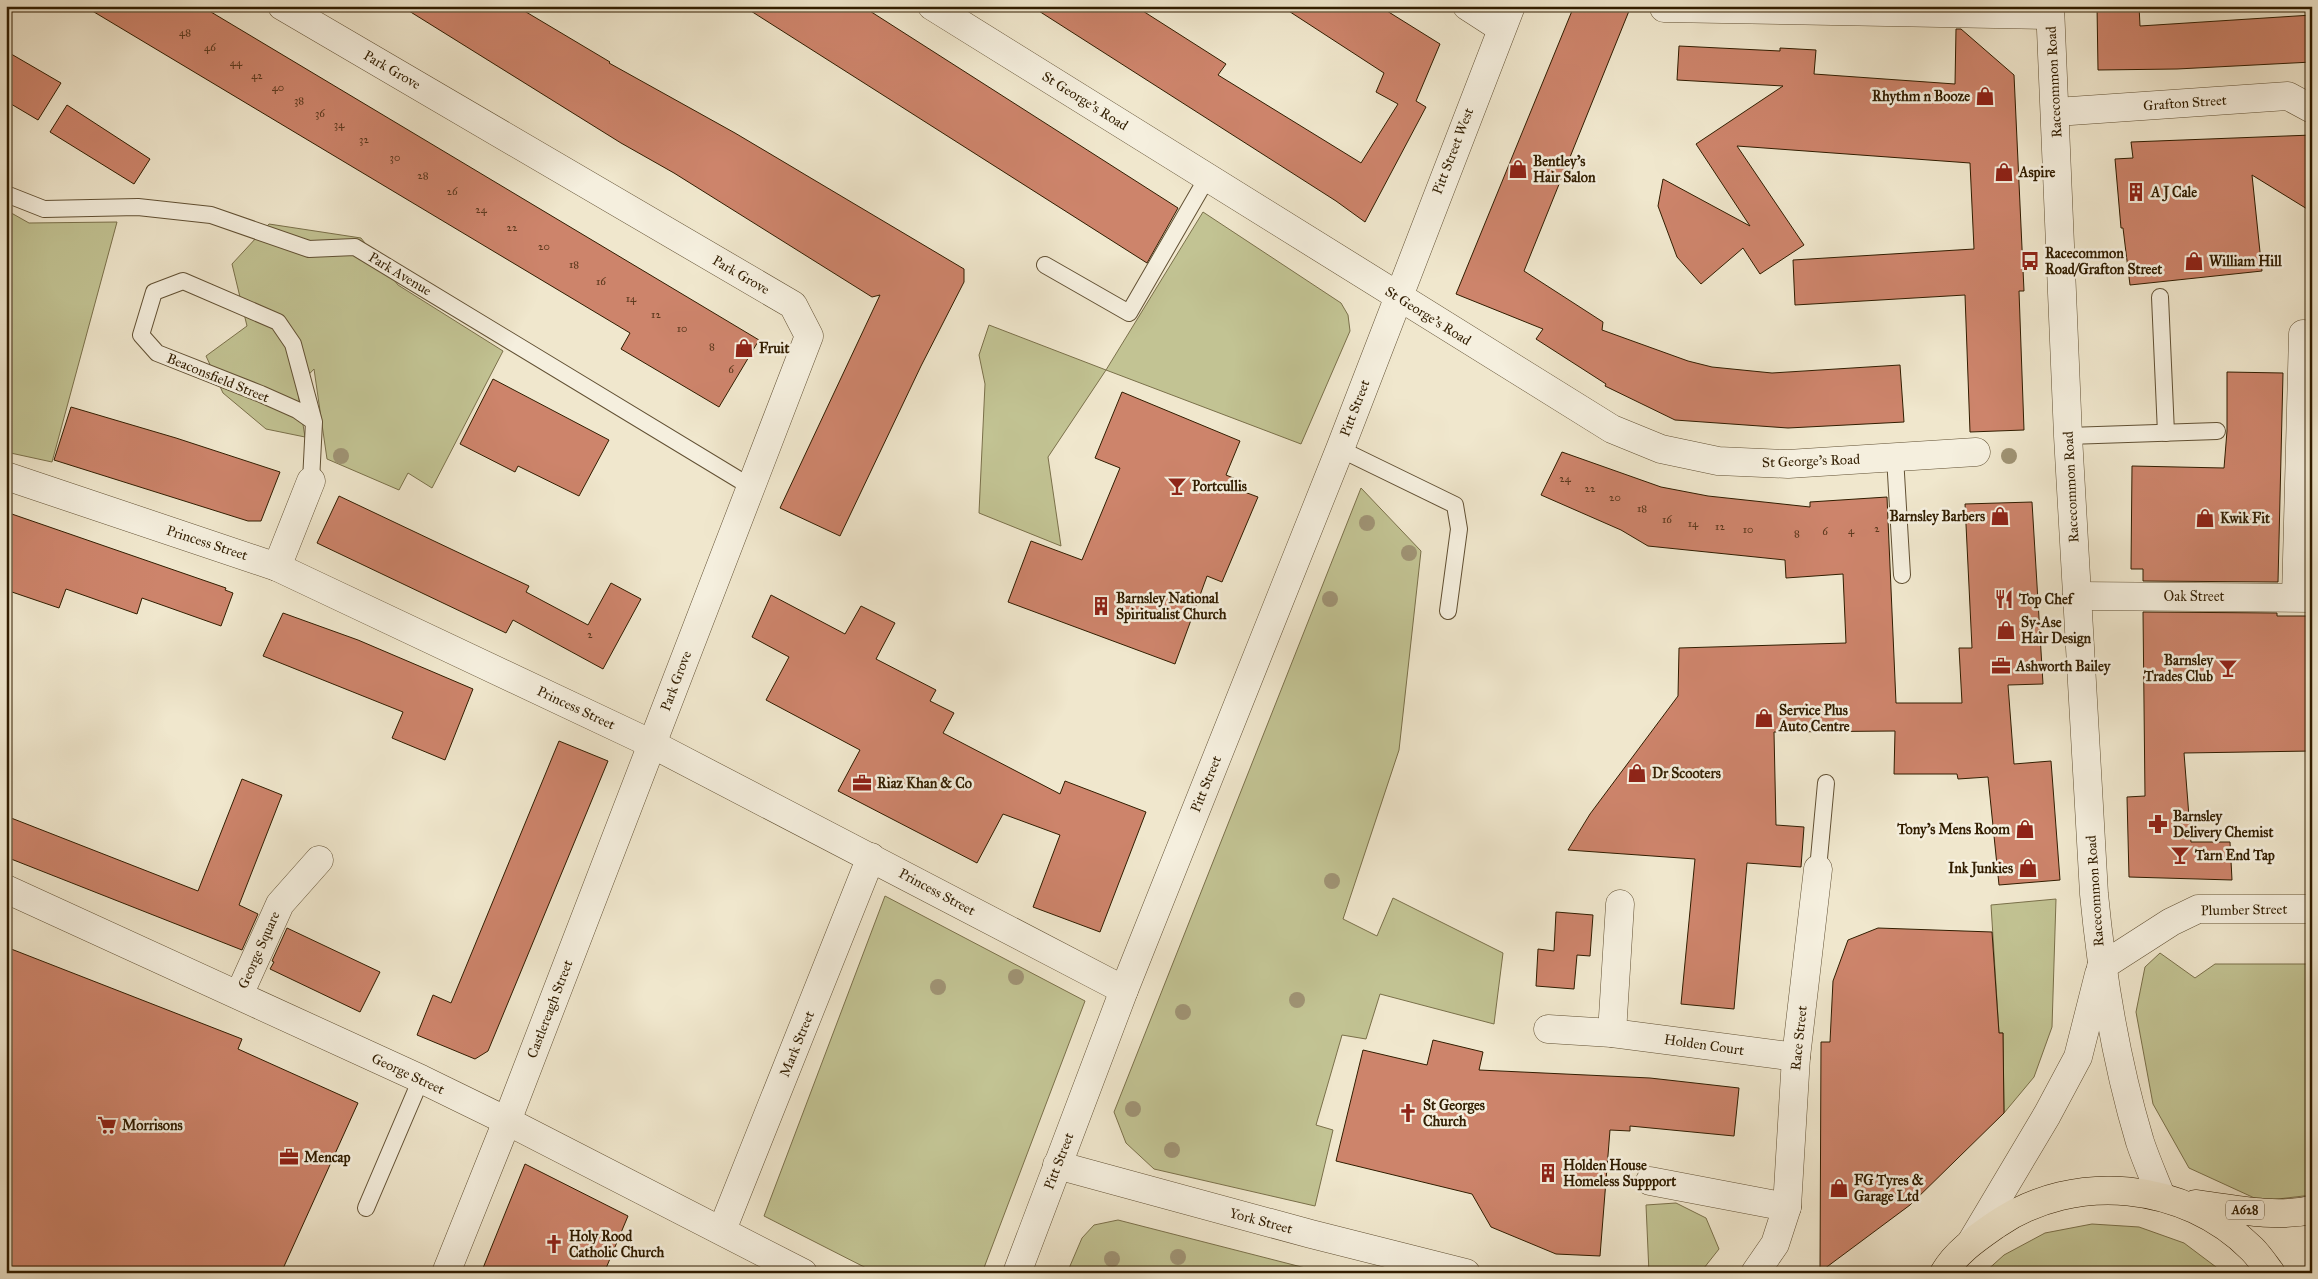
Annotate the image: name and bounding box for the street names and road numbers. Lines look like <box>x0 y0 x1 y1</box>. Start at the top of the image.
street label: Racecommon Road <box>2043 26 2065 138</box>
street label: Park Grove <box>360 47 424 93</box>
street label: St George's Road <box>1039 68 1131 134</box>
street label: Grafton Street <box>2143 92 2227 114</box>
street label: Pitt Street West <box>1429 105 1477 197</box>
street label: Park Avenue <box>365 249 435 299</box>
street label: Park Grove <box>709 252 773 298</box>
street label: St George's Road <box>1382 283 1474 349</box>
street label: Beaconsfield Street <box>164 350 272 406</box>
street label: Pitt Street <box>1336 377 1374 439</box>
street label: Racecommon Road <box>2060 431 2082 543</box>
street label: St George's Road <box>1762 451 1860 471</box>
street label: Princess Street <box>164 522 250 564</box>
street label: Oak Street <box>2164 588 2224 605</box>
street label: Park Grove <box>657 648 695 714</box>
street label: Princess Street <box>534 682 618 734</box>
street label: Pitt Street <box>1187 753 1225 815</box>
street label: Racecommon Road <box>2083 835 2107 947</box>
street label: Princess Street <box>896 865 978 919</box>
street label: Plumber Street <box>2201 901 2287 919</box>
street label: George Square <box>234 909 285 992</box>
street label: Castlereagh Street <box>523 957 577 1061</box>
street label: Race Street <box>1787 1005 1811 1071</box>
street label: Mark Street <box>776 1008 818 1080</box>
street label: Holden Court <box>1663 1031 1745 1059</box>
street label: George Street <box>369 1050 447 1098</box>
street label: Pitt Street <box>1040 1130 1078 1192</box>
road number: A628 <box>2226 1200 2264 1220</box>
street label: York Street <box>1228 1204 1294 1238</box>

